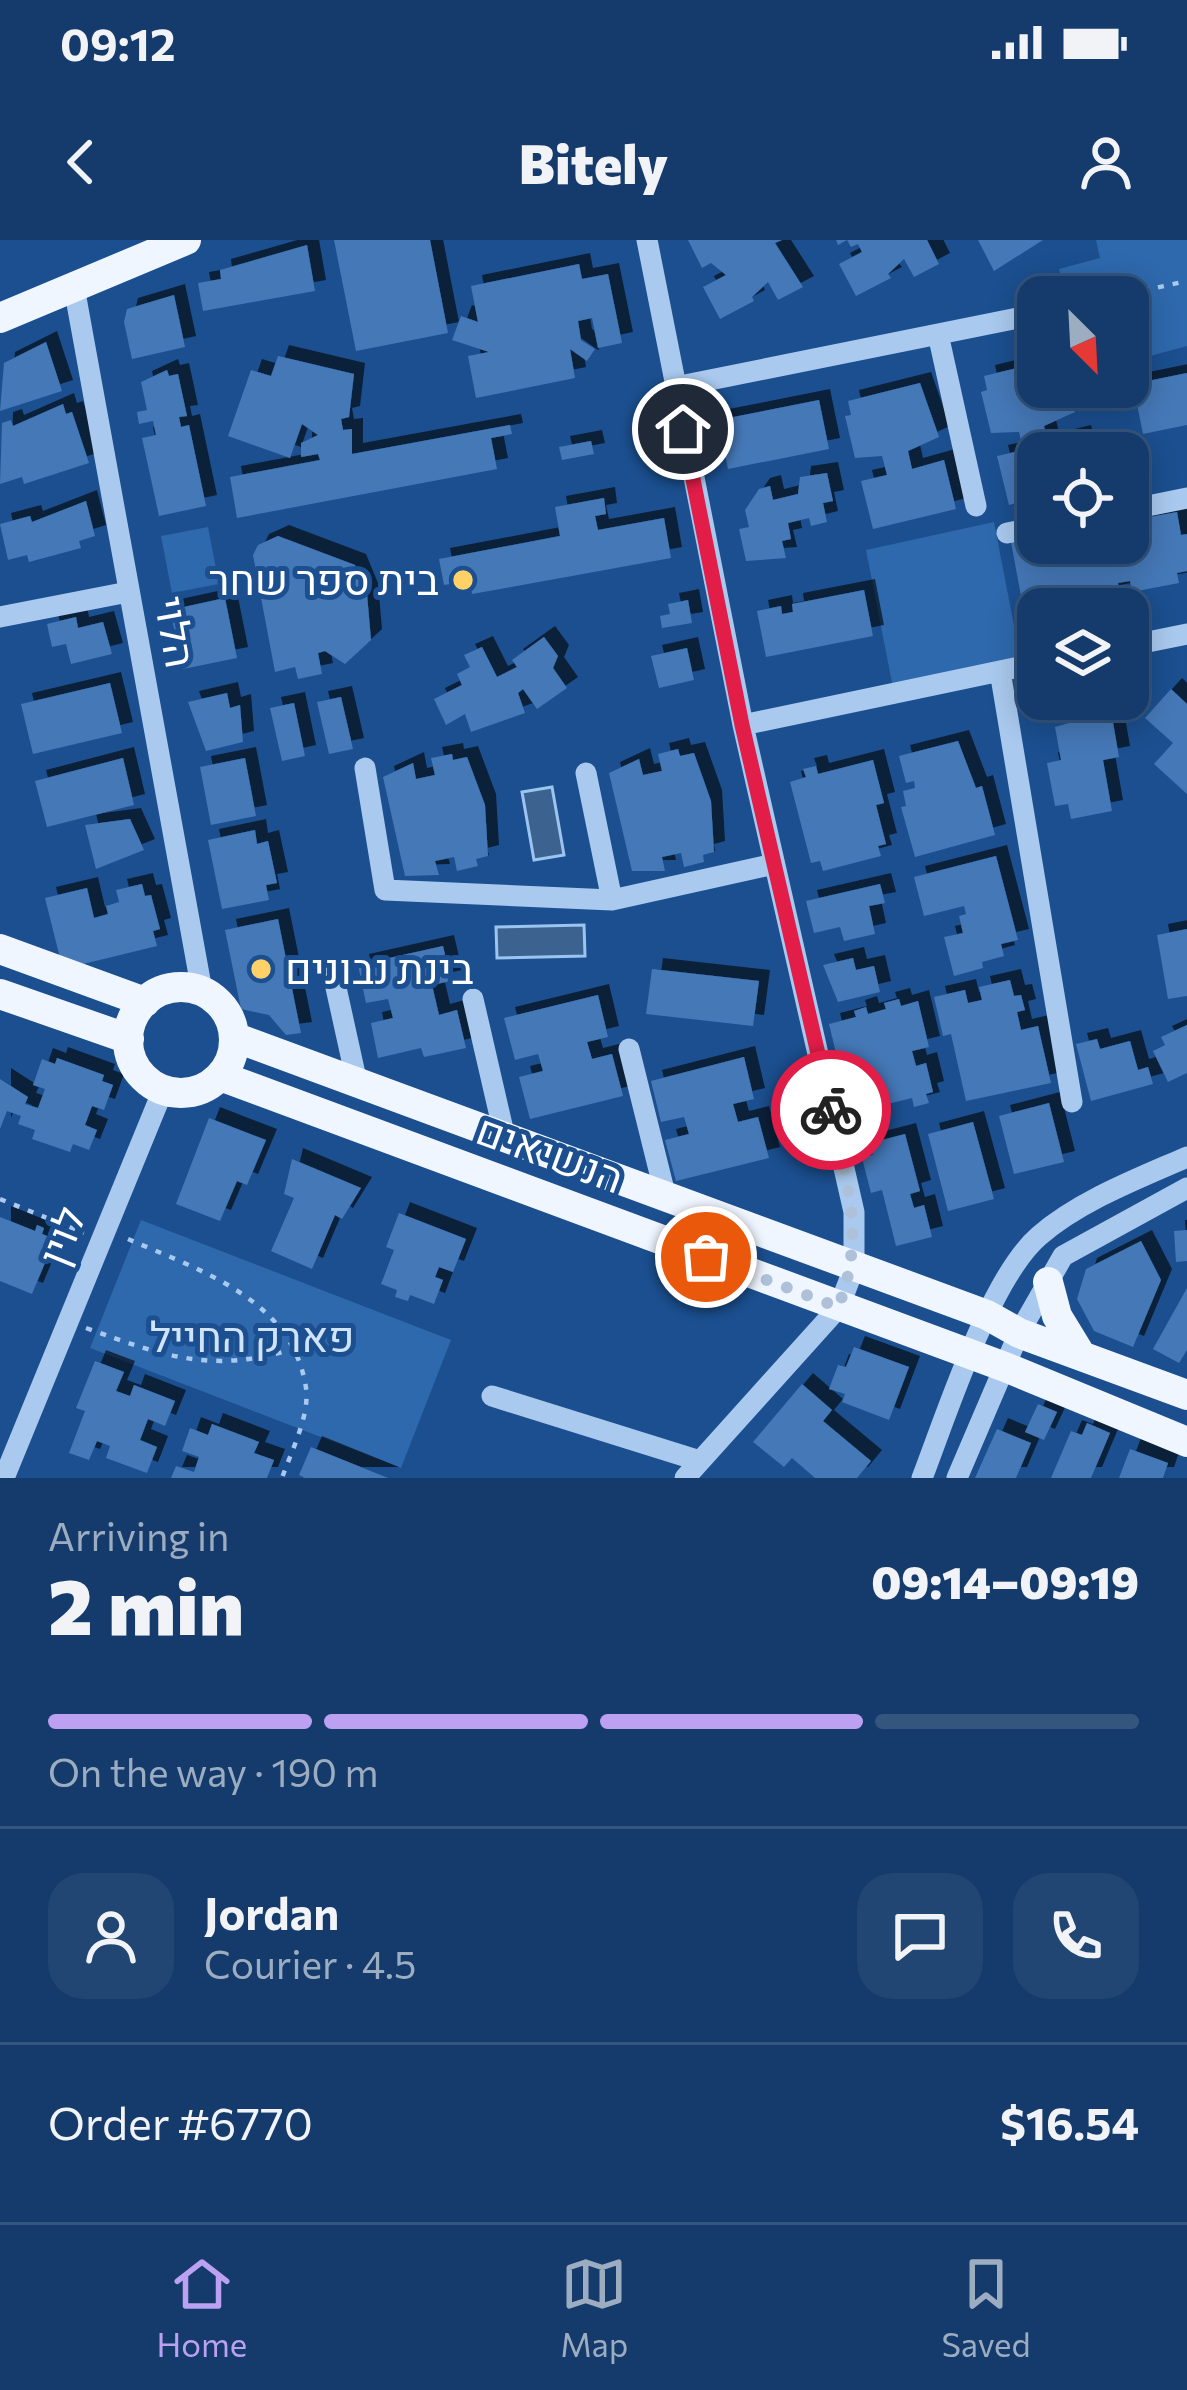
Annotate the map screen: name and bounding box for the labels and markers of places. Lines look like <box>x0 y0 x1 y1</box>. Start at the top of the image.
pin <box>632 378 734 480</box>
place label: בית ספר שחר <box>209 552 439 604</box>
marker: בית ספר שחר <box>450 567 476 593</box>
place label: בינת נבונים <box>285 941 474 993</box>
marker: בינת נבונים <box>248 956 274 982</box>
pin <box>655 1206 757 1308</box>

